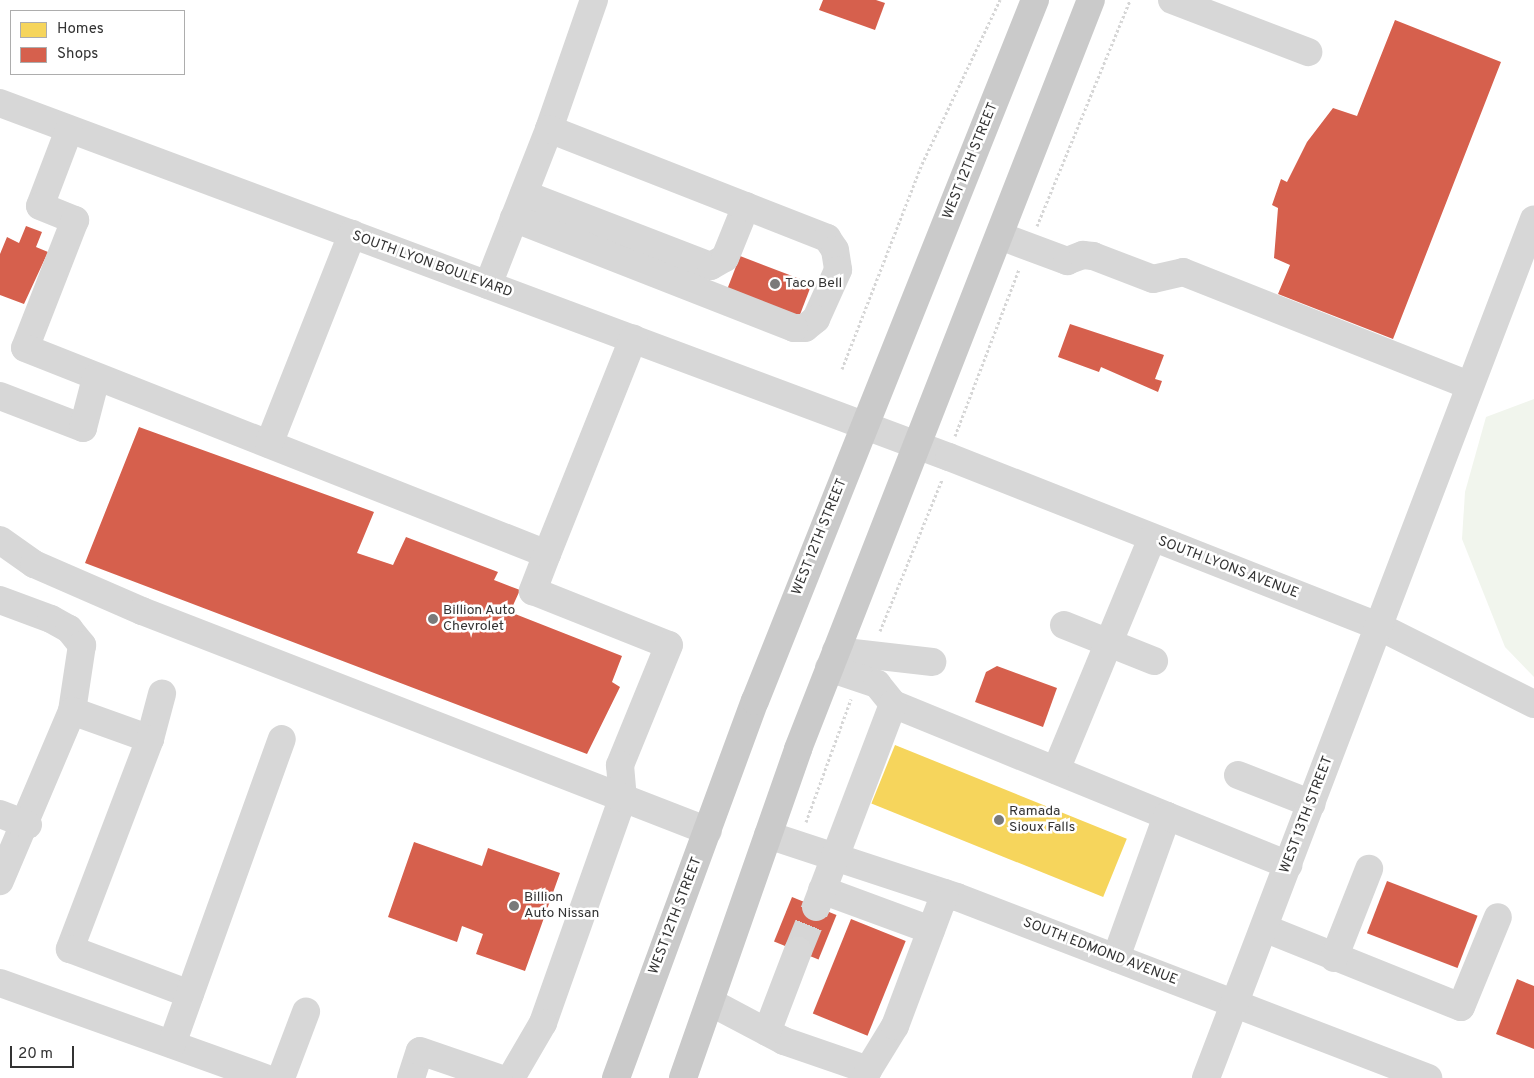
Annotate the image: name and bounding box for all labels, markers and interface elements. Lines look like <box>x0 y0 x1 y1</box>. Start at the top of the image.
legend <box>10 10 185 75</box>
text: Homes <box>57 20 104 39</box>
text: Shops <box>57 45 98 64</box>
street label: WEST 12TH STREET <box>940 100 1002 222</box>
street label: SOUTH LYON BOULEVARD <box>350 228 514 302</box>
place label: Taco Bell <box>785 276 842 292</box>
marker: Taco Bell <box>769 278 781 290</box>
street label: WEST 12TH STREET <box>789 476 851 598</box>
street label: SOUTH LYONS AVENUE <box>1155 533 1301 603</box>
place label: Billion Auto Chevrolet <box>443 603 516 636</box>
marker: Billion Auto Chevrolet <box>427 613 439 625</box>
street label: WEST 13TH STREET <box>1277 754 1337 876</box>
place label: Ramada Sioux Falls <box>1009 804 1075 836</box>
marker: Ramada Sioux Falls <box>993 814 1005 826</box>
street label: WEST 12TH STREET <box>646 855 706 977</box>
place label: Billion Auto Nissan <box>524 890 599 922</box>
marker: Billion Auto Nissan <box>508 900 520 912</box>
street label: SOUTH EDMOND AVENUE <box>1020 915 1180 989</box>
scale bar <box>12 1036 76 1068</box>
text: 20 m <box>18 1045 53 1064</box>

